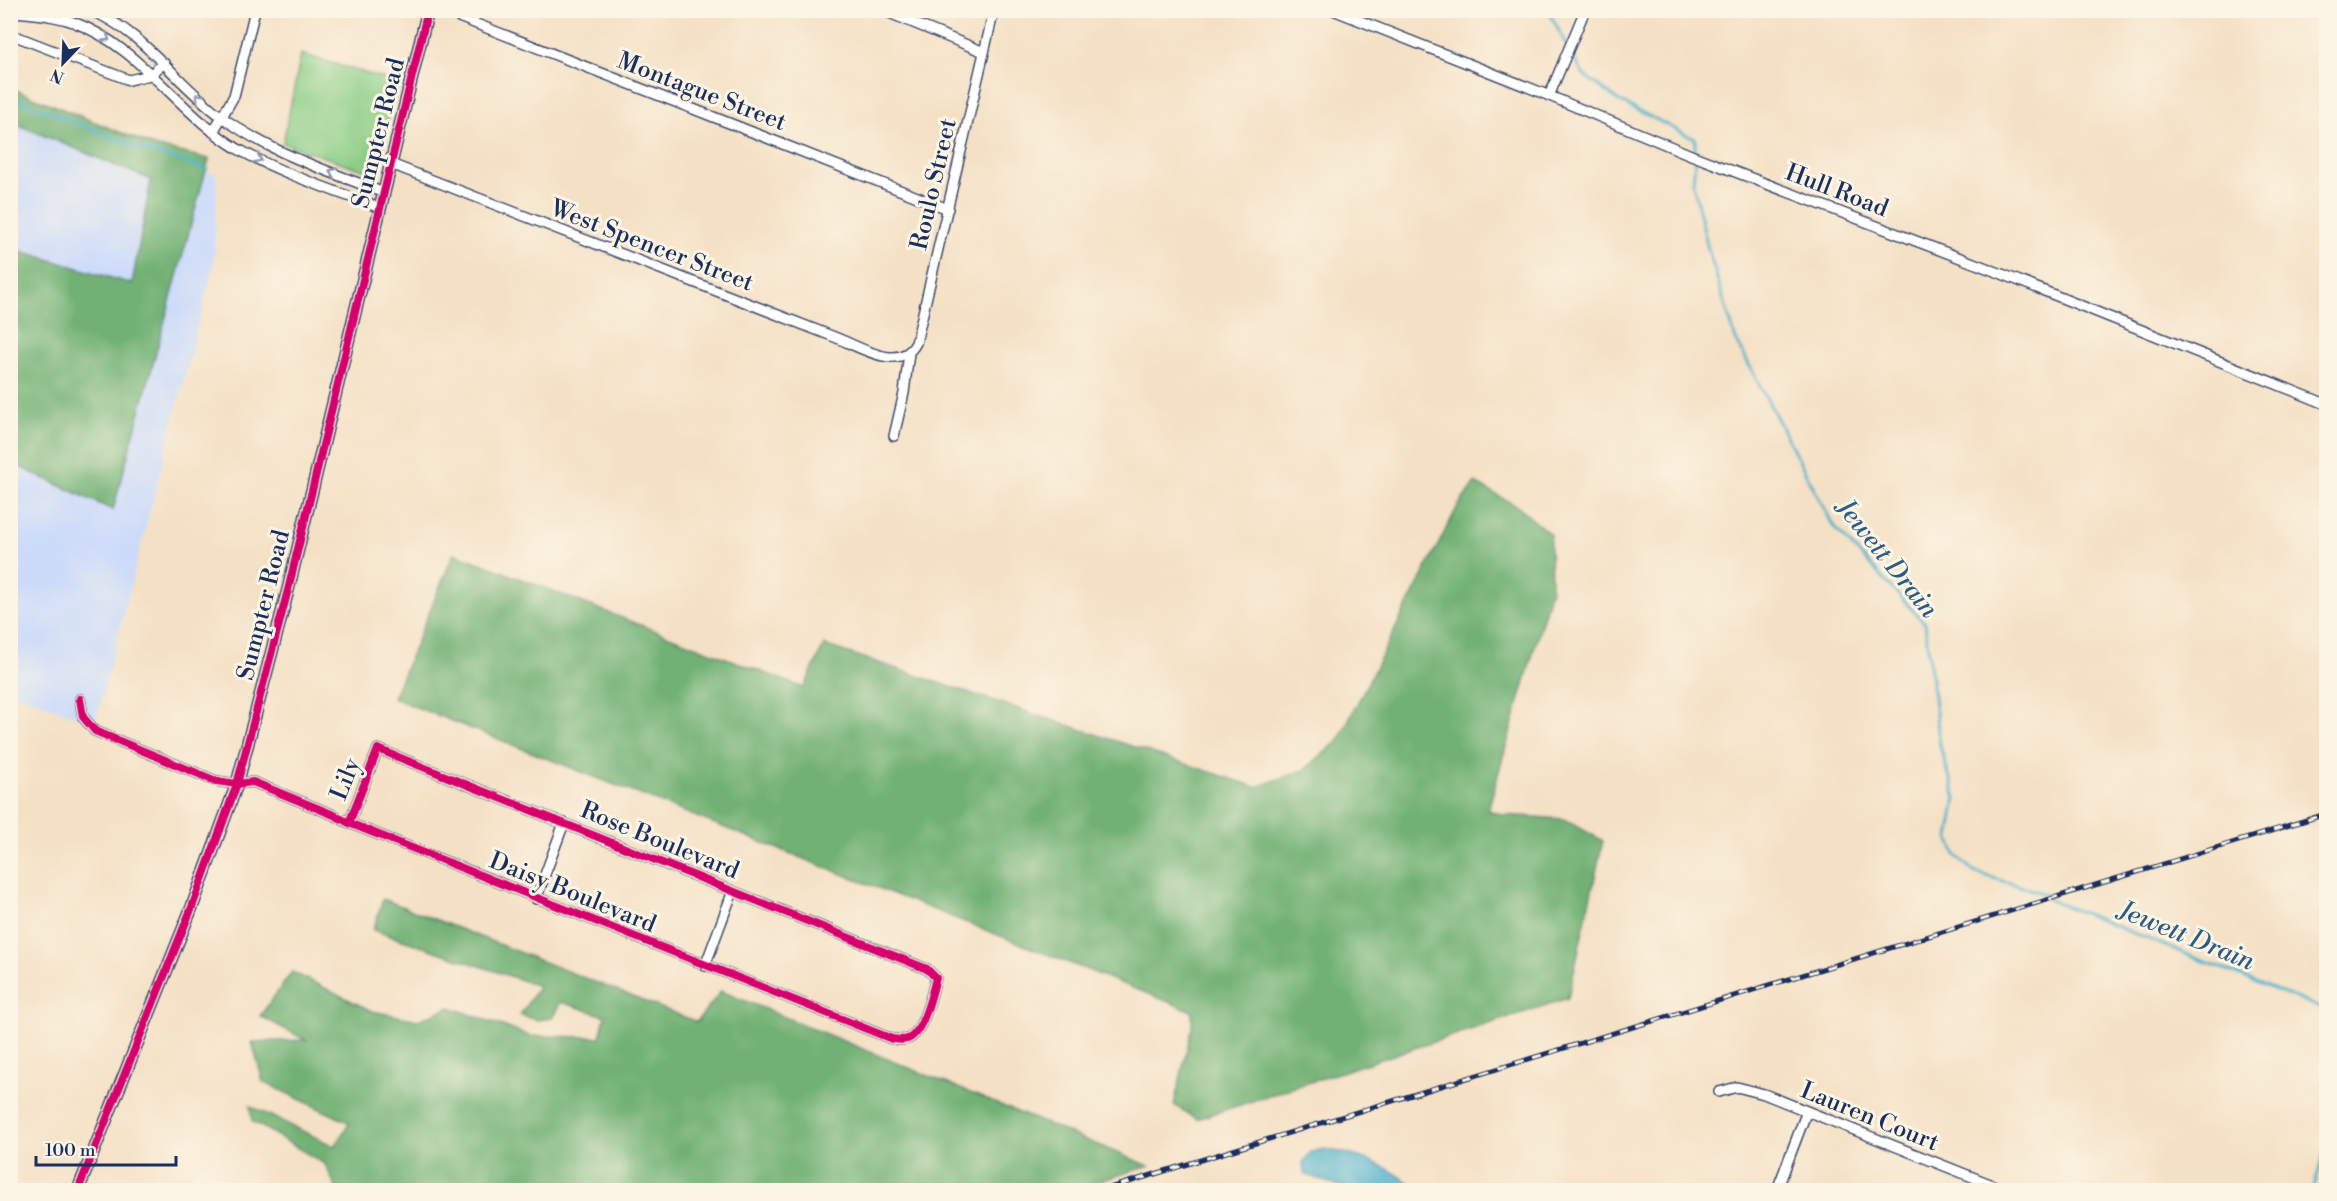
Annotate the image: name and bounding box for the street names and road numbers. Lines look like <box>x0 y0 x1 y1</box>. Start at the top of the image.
street label: Montague Street <box>613 46 791 138</box>
street label: Sumpter Road <box>346 55 412 211</box>
street label: Roulo Street <box>904 115 964 253</box>
street label: Hull Road <box>1781 158 1893 224</box>
street label: West Spencer Street <box>545 193 758 299</box>
street label: Sumpter Road <box>231 527 297 683</box>
street label: Lily <box>324 754 368 805</box>
street label: Rose Boulevard <box>576 795 744 887</box>
street label: Daisy Boulevard <box>485 846 661 940</box>
street label: Lauren Court <box>1796 1076 1944 1158</box>

